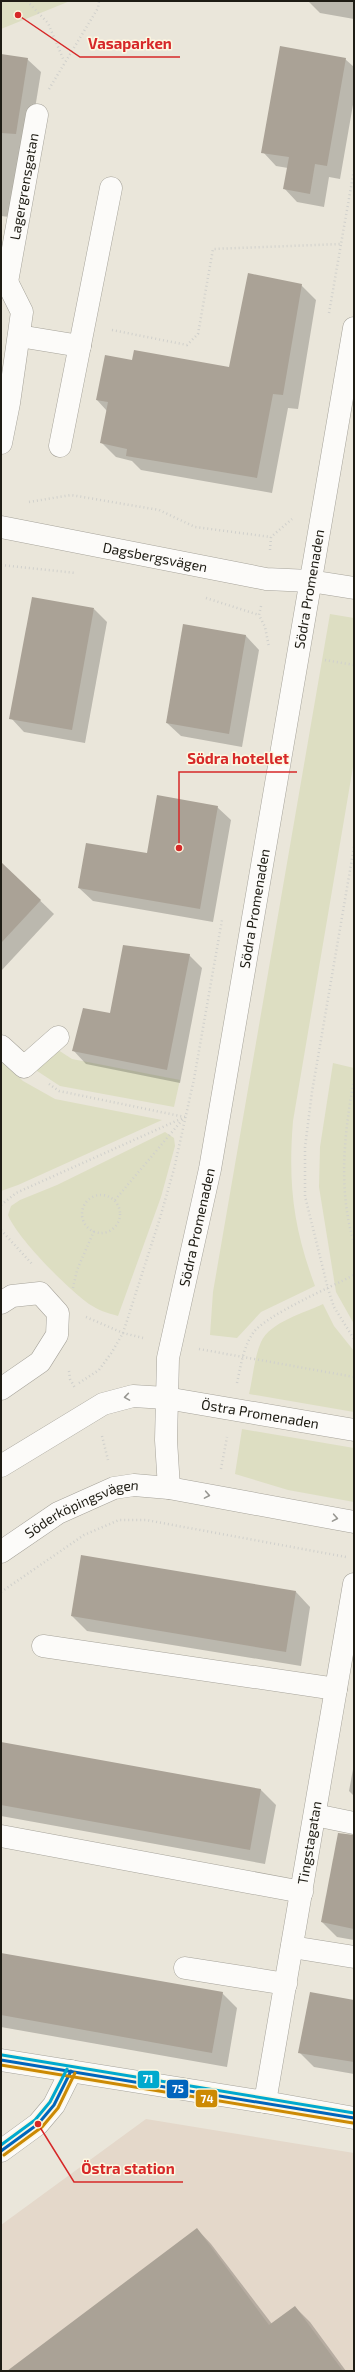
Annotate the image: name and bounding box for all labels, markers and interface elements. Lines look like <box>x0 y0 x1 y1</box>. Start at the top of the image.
callout: Vasaparken <box>80 30 180 57</box>
text: Vasaparken <box>88 34 172 52</box>
street label: Lagergrensgatan <box>6 132 42 241</box>
street label: Södra Promenaden <box>290 528 327 650</box>
street label: Dagsbergsvägen <box>101 538 209 575</box>
callout: Södra hotellet <box>179 745 297 772</box>
text: Södra hotellet <box>187 749 289 767</box>
street label: Södra Promenaden <box>235 847 273 970</box>
street label: Södra Promenaden <box>175 1166 218 1288</box>
one-way arrow <box>124 1392 130 1401</box>
street label: Östra Promenaden <box>200 1395 320 1432</box>
street label: Söderköpingsvägen <box>21 1476 140 1541</box>
one-way arrow <box>204 1490 210 1499</box>
one-way arrow <box>332 1514 338 1522</box>
street label: Tingstagatan <box>294 1800 325 1886</box>
line badge: 71 <box>137 2070 160 2089</box>
text: 71 <box>143 2072 153 2085</box>
line badge: 75 <box>166 2079 189 2099</box>
text: 75 <box>172 2082 184 2095</box>
line badge: 74 <box>195 2089 218 2108</box>
text: 74 <box>201 2092 213 2105</box>
callout: Östra station <box>74 2155 183 2182</box>
text: Östra station <box>81 2159 175 2177</box>

